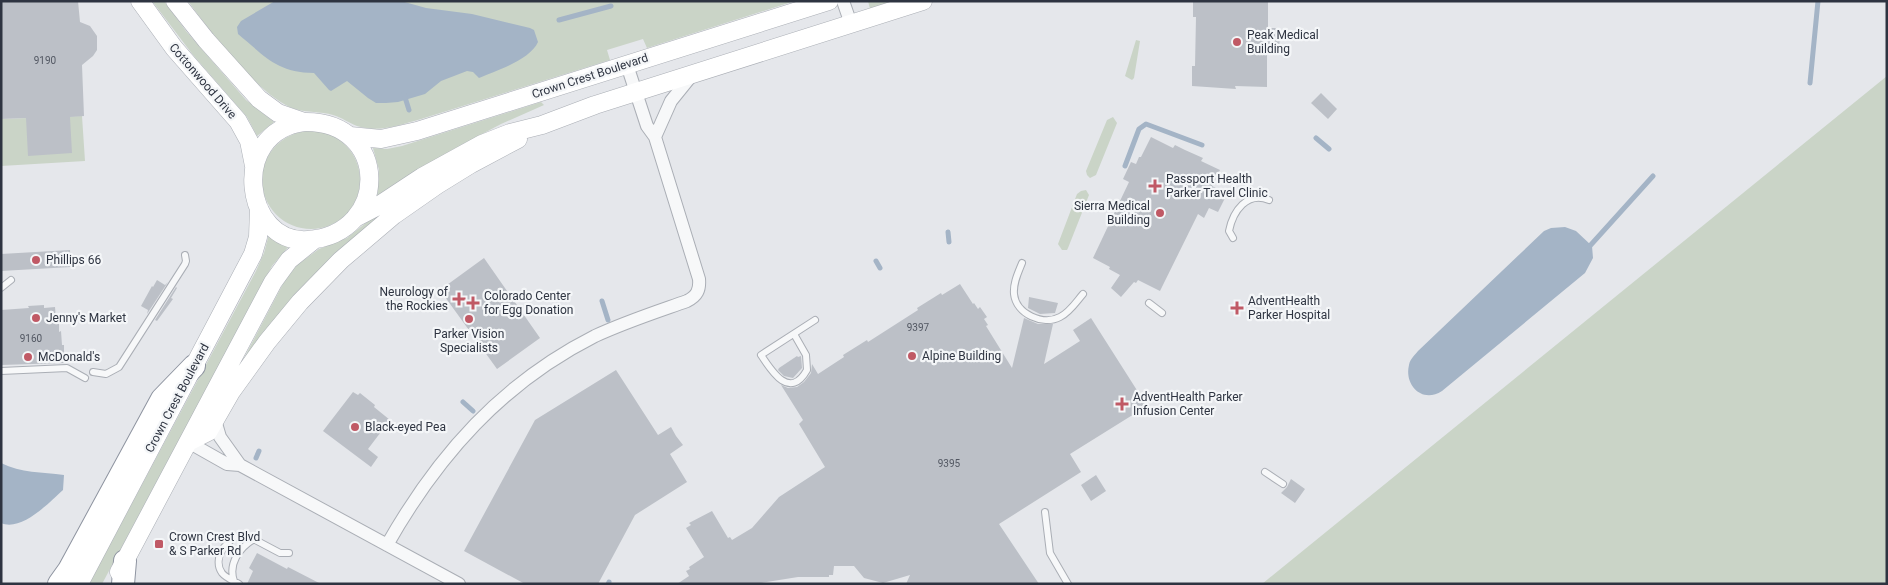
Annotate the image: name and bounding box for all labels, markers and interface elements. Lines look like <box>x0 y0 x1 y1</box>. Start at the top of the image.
place label: Peak Medical Building <box>1247 28 1319 56</box>
marker: Peak Medical Building <box>1231 36 1243 48</box>
street label: Cottonwood Drive <box>166 40 240 122</box>
street label: Crown Crest Boulevard <box>530 51 650 101</box>
house number: 9190 <box>34 55 57 66</box>
place label: Passport Health Parker Travel Clinic <box>1166 172 1268 200</box>
marker: Passport Health Parker Travel Clinic <box>1148 179 1162 193</box>
place label: Sierra Medical Building <box>1074 199 1150 227</box>
marker: Sierra Medical Building <box>1154 207 1166 219</box>
place label: Phillips 66 <box>46 253 102 267</box>
marker: Phillips 66 <box>30 254 42 266</box>
place label: Neurology of the Rockies <box>379 285 449 313</box>
place label: Colorado Center for Egg Donation <box>484 289 573 317</box>
marker: Neurology of the Rockies <box>452 292 466 306</box>
place label: AdventHealth Parker Hospital <box>1248 294 1330 322</box>
marker: Colorado Center for Egg Donation <box>466 296 480 310</box>
marker: AdventHealth Parker Hospital <box>1230 301 1244 315</box>
place label: Jenny's Market <box>46 311 126 325</box>
marker: Jenny's Market <box>30 312 42 324</box>
marker: Parker Vision Specialists <box>463 313 475 325</box>
house number: 9397 <box>907 322 930 333</box>
place label: Parker Vision Specialists <box>434 327 504 355</box>
house number: 9160 <box>20 333 43 344</box>
street label: Crown Crest Boulevard <box>142 341 212 455</box>
place label: Alpine Building <box>922 349 1001 363</box>
place label: McDonald's <box>38 350 100 364</box>
marker: Alpine Building <box>906 350 918 362</box>
marker: McDonald's <box>22 351 34 363</box>
place label: AdventHealth Parker Infusion Center <box>1133 390 1243 418</box>
marker: AdventHealth Parker Infusion Center <box>1115 397 1129 411</box>
place label: Black-eyed Pea <box>365 420 446 434</box>
marker: Black-eyed Pea <box>349 421 361 433</box>
house number: 9395 <box>938 458 961 469</box>
place label: Crown Crest Blvd & S Parker Rd <box>169 530 260 558</box>
marker: Crown Crest Blvd & S Parker Rd <box>153 538 165 550</box>

